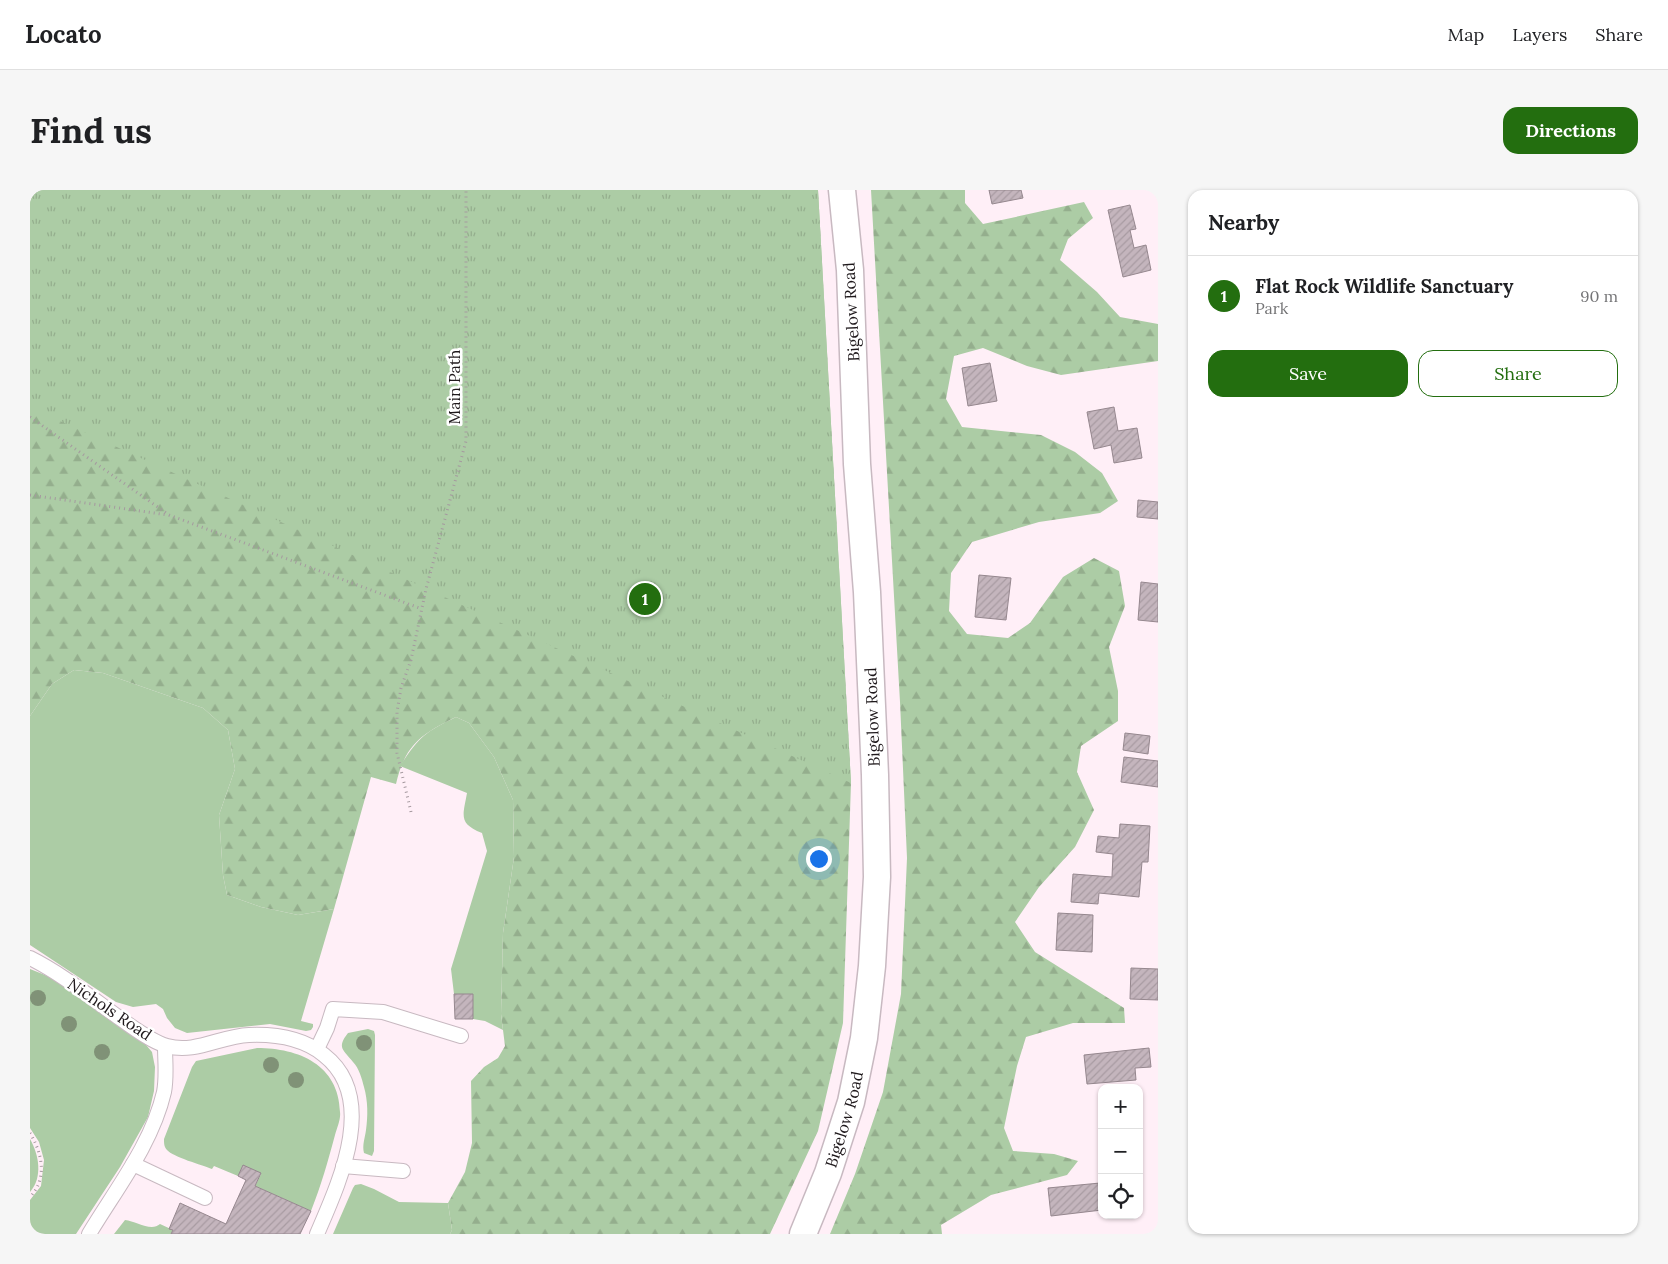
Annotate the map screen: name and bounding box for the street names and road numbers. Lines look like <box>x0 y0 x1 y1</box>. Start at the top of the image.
street label: Bigelow Road <box>838 261 864 362</box>
street label: Main Path <box>444 349 464 424</box>
street label: Bigelow Road <box>860 667 884 767</box>
street label: Nichols Road <box>64 974 156 1045</box>
street label: Bigelow Road <box>820 1069 867 1170</box>

